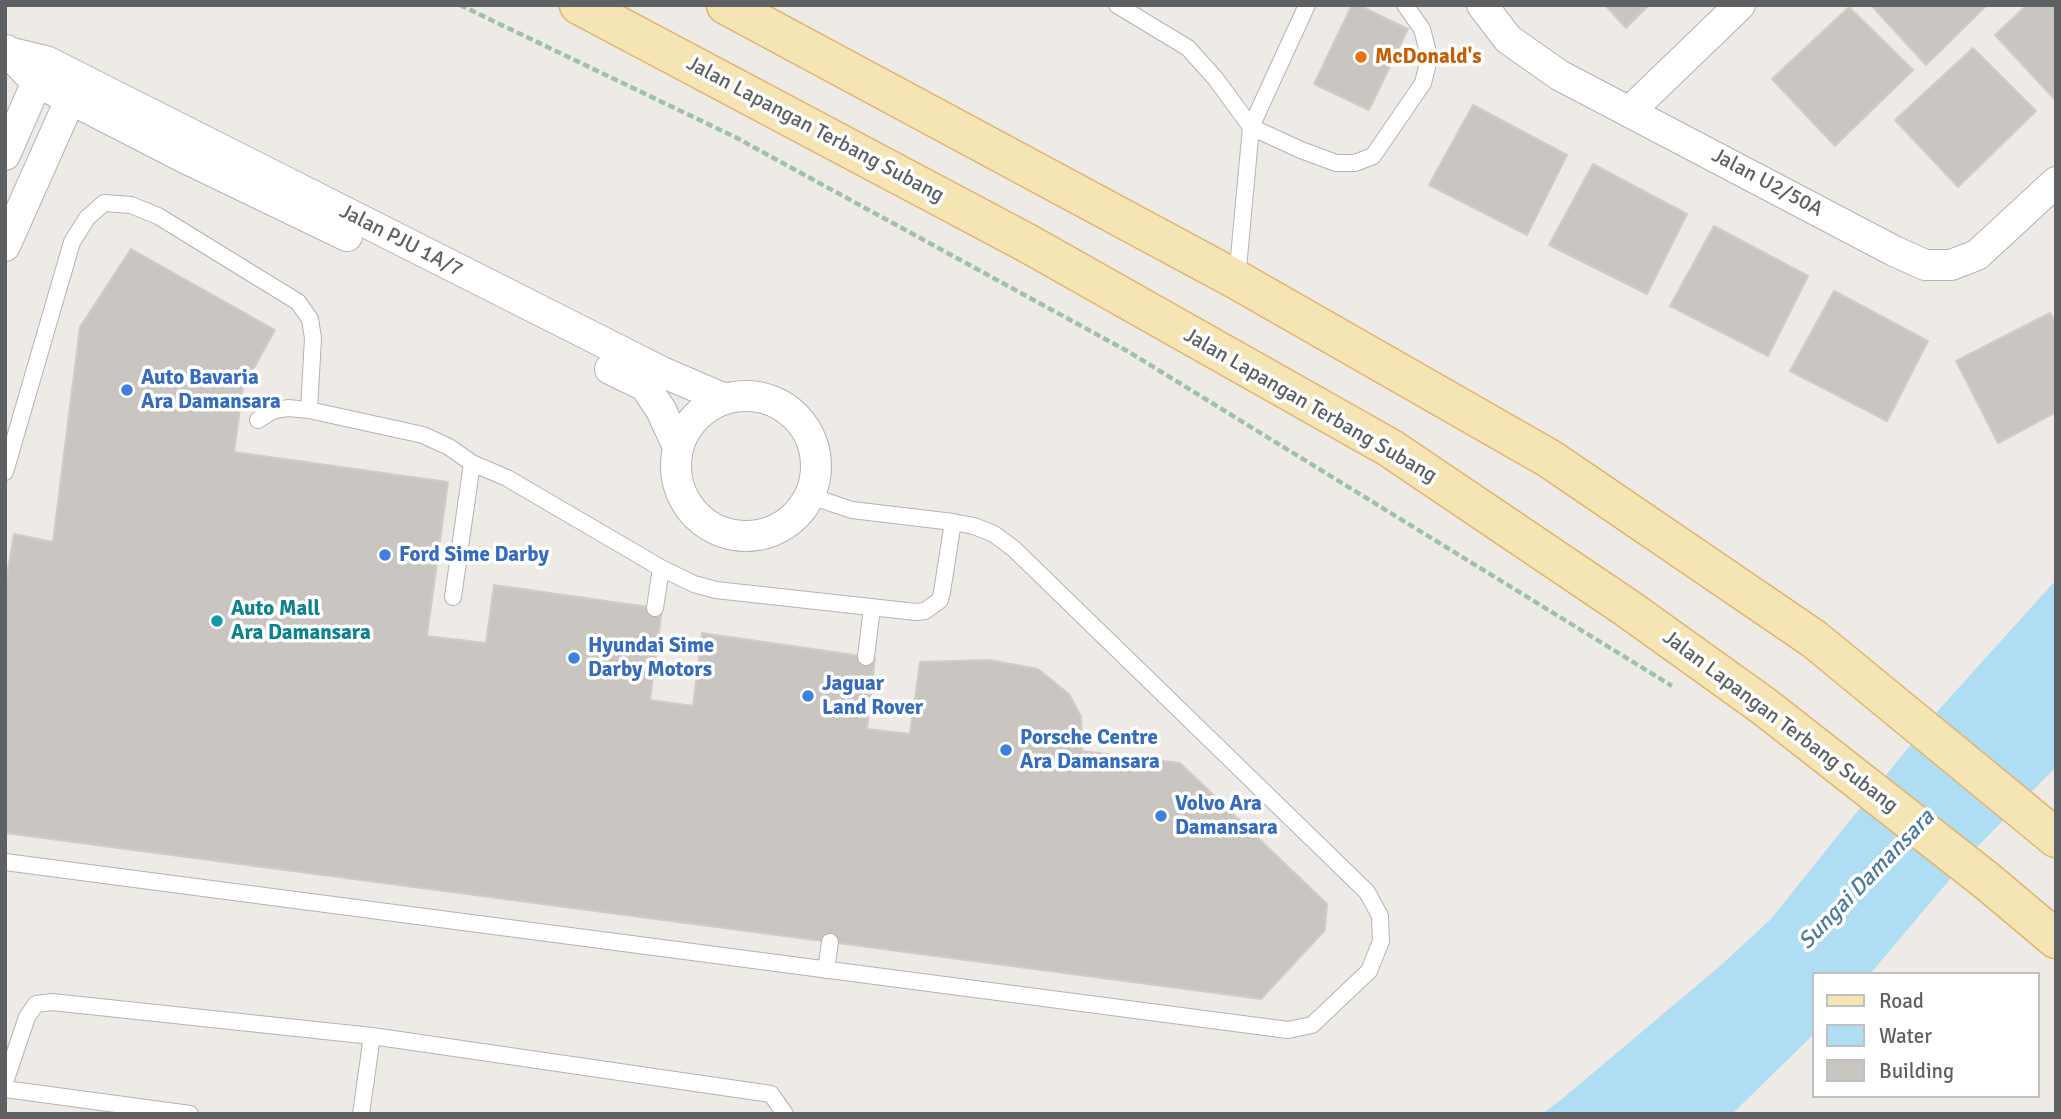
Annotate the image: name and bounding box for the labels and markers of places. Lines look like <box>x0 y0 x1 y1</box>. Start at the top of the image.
place label: McDonald's <box>1375 44 1482 70</box>
marker: McDonald's <box>1353 49 1369 65</box>
place label: Auto Bavaria Ara Damansara <box>141 365 281 415</box>
marker: Auto Bavaria Ara Damansara <box>119 382 135 398</box>
place label: Ford Sime Darby <box>399 542 549 568</box>
marker: Ford Sime Darby <box>377 547 393 563</box>
place label: Auto Mall Ara Damansara <box>231 596 371 646</box>
marker: Auto Mall Ara Damansara <box>209 613 225 629</box>
place label: Hyundai Sime Darby Motors <box>588 633 714 683</box>
marker: Hyundai Sime Darby Motors <box>566 650 582 666</box>
place label: Jaguar Land Rover <box>822 671 923 721</box>
marker: Jaguar Land Rover <box>800 688 816 704</box>
place label: Porsche Centre Ara Damansara <box>1020 725 1160 775</box>
marker: Porsche Centre Ara Damansara <box>998 742 1014 758</box>
place label: Volvo Ara Damansara <box>1175 791 1278 841</box>
marker: Volvo Ara Damansara <box>1153 808 1169 824</box>

